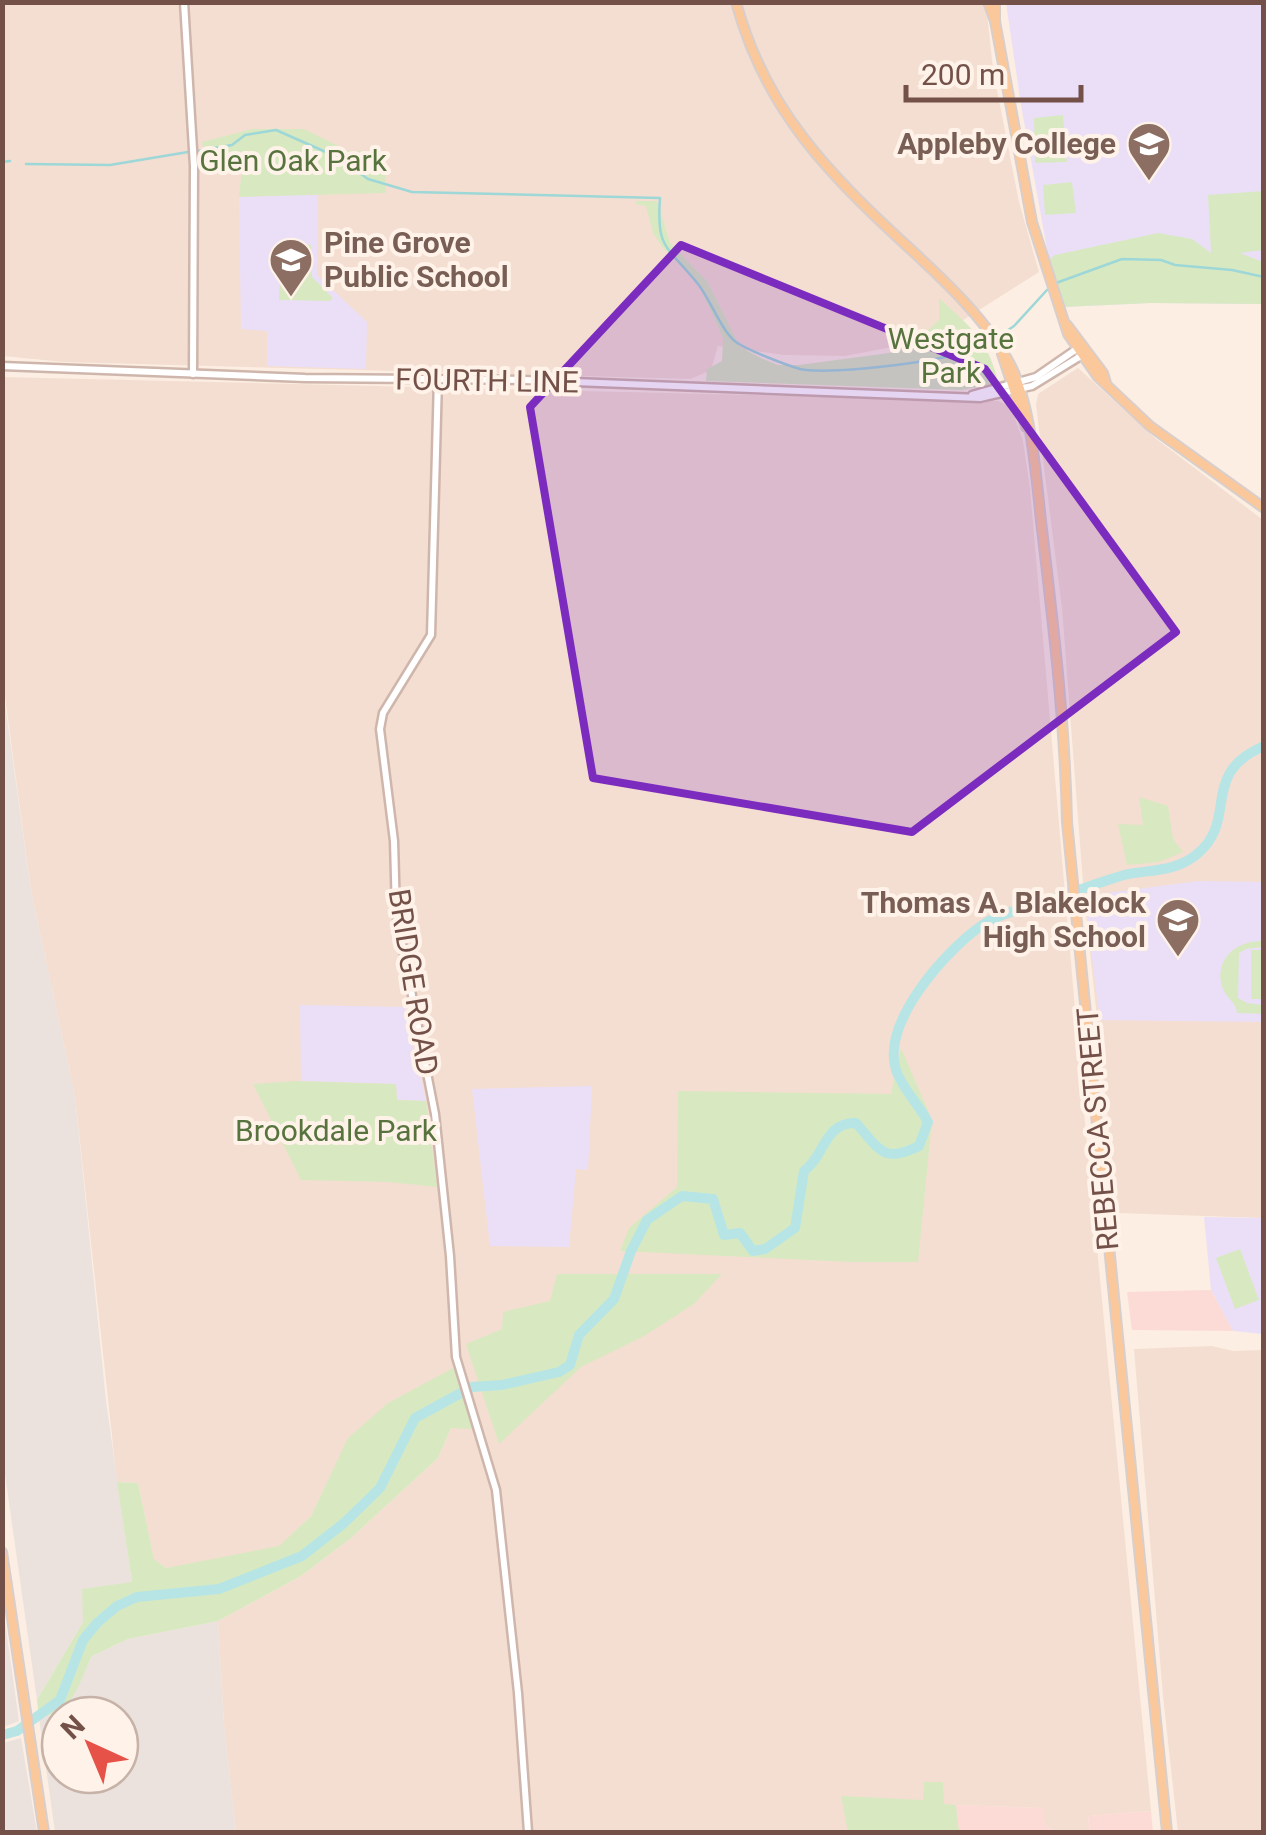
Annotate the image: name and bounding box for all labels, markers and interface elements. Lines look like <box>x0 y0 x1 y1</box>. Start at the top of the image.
scale bar <box>906 40 1081 102</box>
text: 200 m <box>921 57 1005 92</box>
school or university icon: Appleby College <box>1126 121 1172 182</box>
place label: Appleby College <box>897 126 1116 161</box>
park label: Glen Oak Park <box>199 143 388 178</box>
place label: Pine Grove Public School <box>324 225 509 294</box>
school or university icon: Pine Grove Public School <box>268 237 314 298</box>
park label: Westgate Park <box>888 321 1014 390</box>
street label: FOURTH LINE <box>395 361 579 400</box>
place label: Thomas A. Blakelock High School <box>861 885 1147 954</box>
street label: BRIDGE ROAD <box>382 886 445 1078</box>
school or university icon: Thomas A. Blakelock High School <box>1155 897 1201 958</box>
street label: REBECCA STREET <box>1069 1006 1126 1252</box>
park label: Brookdale Park <box>235 1113 438 1148</box>
north arrow <box>40 1695 140 1795</box>
text: N <box>54 1709 92 1746</box>

